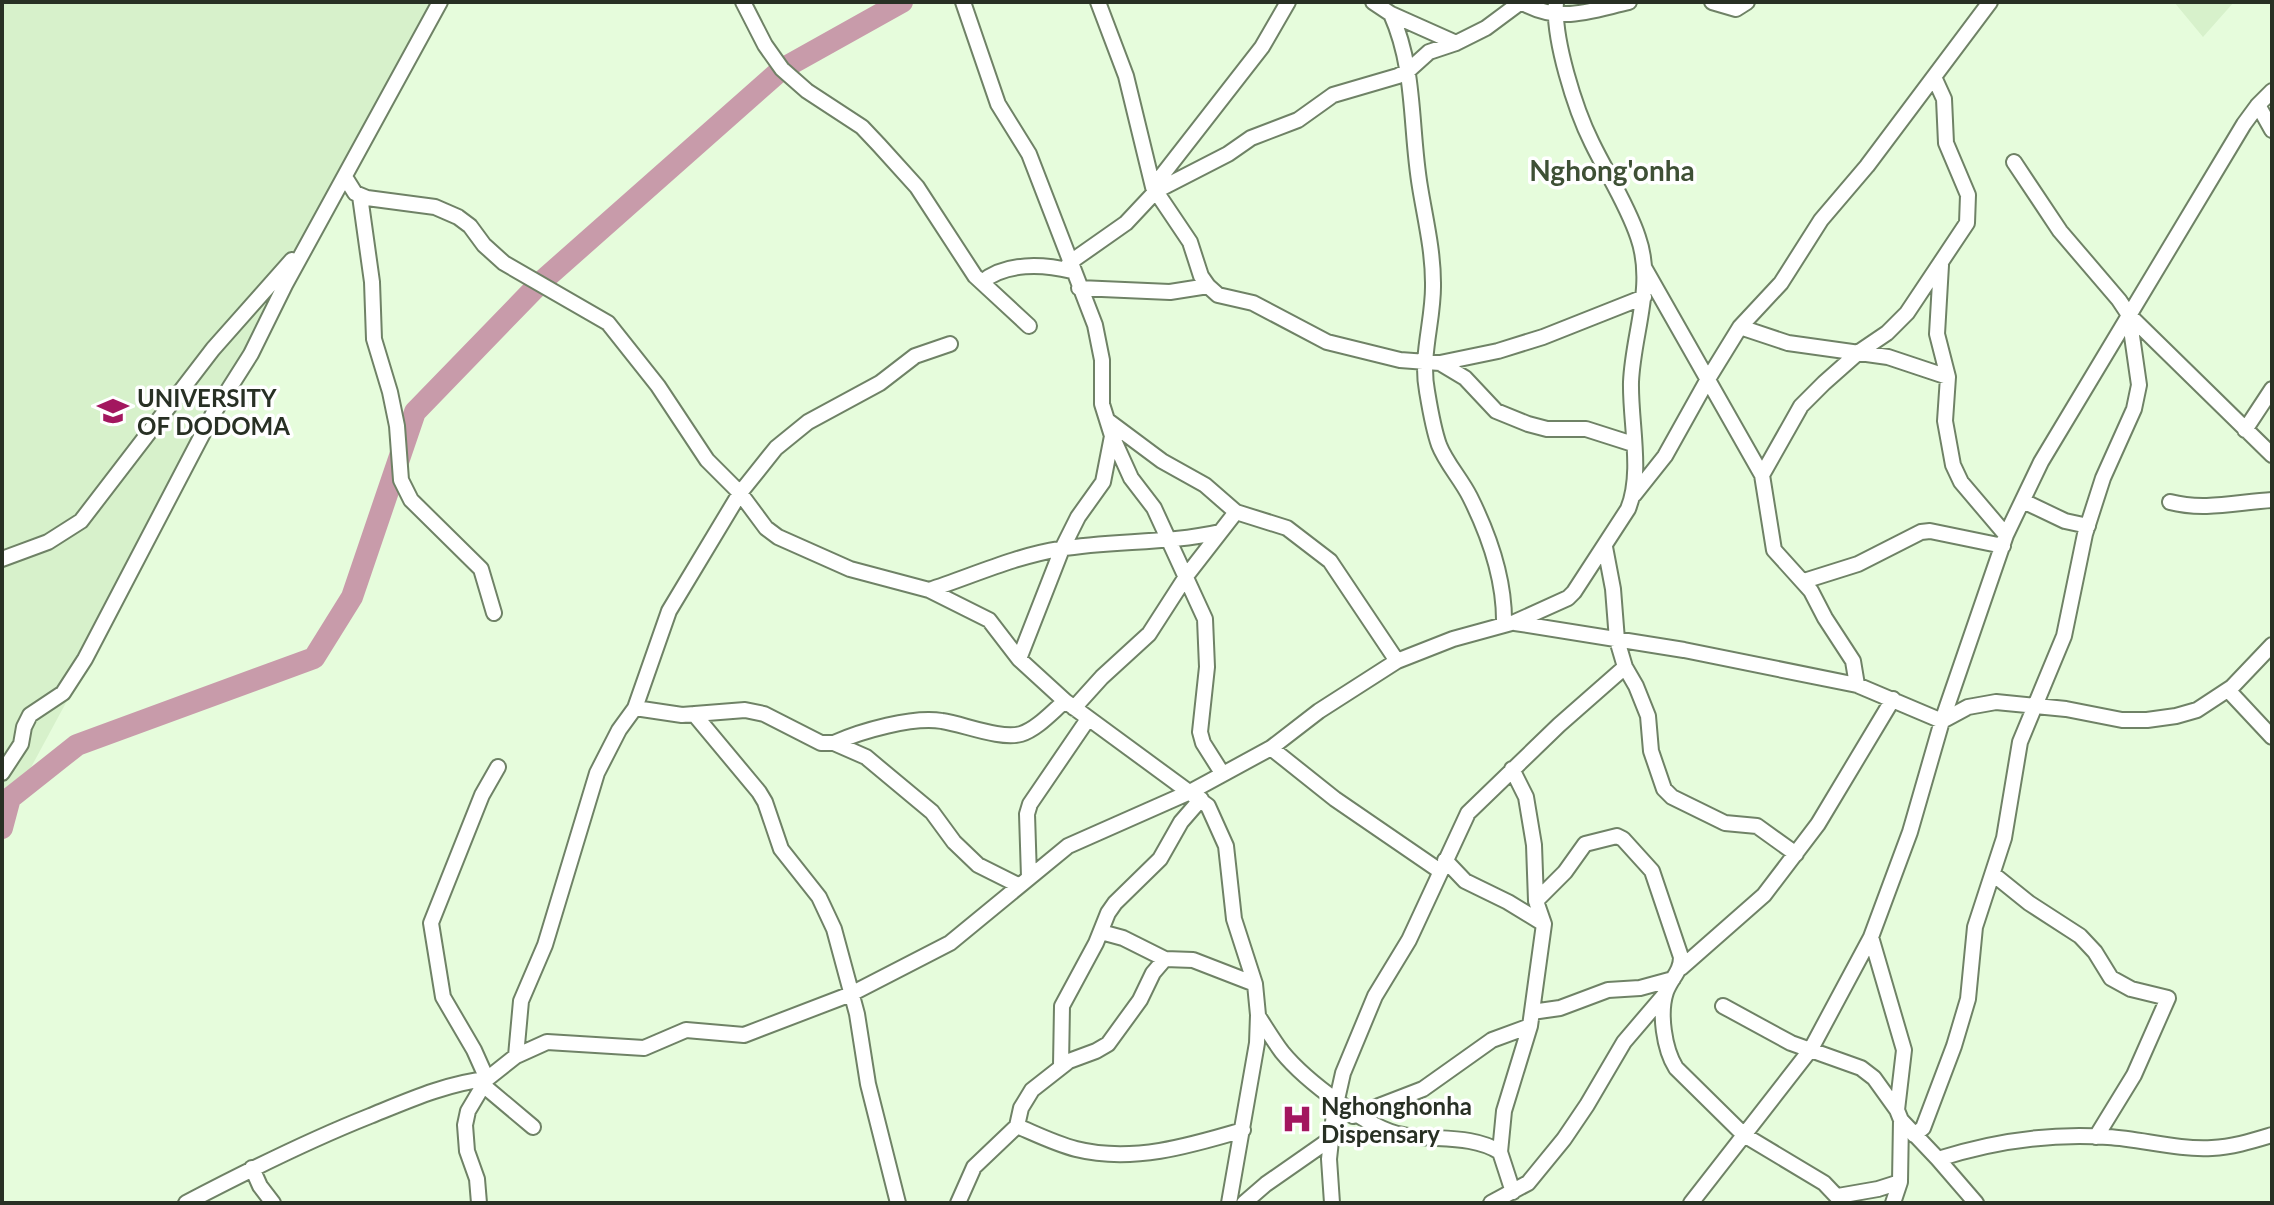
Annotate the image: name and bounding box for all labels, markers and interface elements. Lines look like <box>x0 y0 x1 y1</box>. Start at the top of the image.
district label: Nghong'onha <box>1529 153 1695 187</box>
place label: UNIVERSITY OF DODOMA <box>137 383 290 440</box>
school or university icon: UNIVERSITY OF DODOMA <box>96 394 130 428</box>
place label: Nghonghonha Dispensary <box>1321 1091 1472 1148</box>
hospital icon: Nghonghonha Dispensary <box>1280 1102 1314 1136</box>

